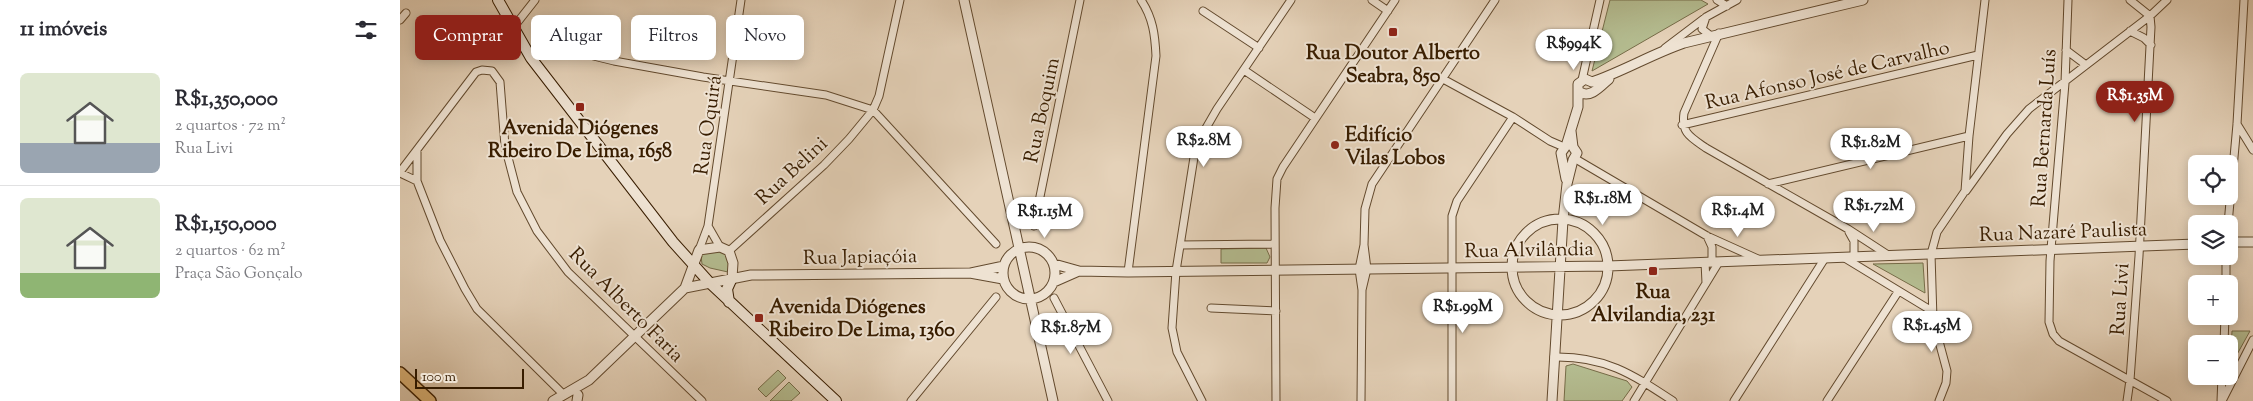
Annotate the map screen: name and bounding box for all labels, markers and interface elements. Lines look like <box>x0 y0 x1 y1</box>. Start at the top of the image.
text: 11 imóveis <box>20 15 107 45</box>
chip: Comprar <box>415 15 521 60</box>
chip: Alugar <box>531 15 621 60</box>
chip: Filtros <box>631 15 716 60</box>
chip: Novo <box>726 15 804 60</box>
icon: filters <box>352 16 380 44</box>
marker: Rua Doutor Alberto Seabra, 850 <box>1387 26 1399 38</box>
pin: R$994K <box>1533 28 1615 71</box>
text: R$994K <box>1546 33 1602 56</box>
street label: Rua Afonso José de Carvalho <box>1702 34 1953 119</box>
place label: Rua Doutor Alberto Seabra, 850 <box>1306 40 1480 92</box>
street label: Rua Bernarda Luís <box>2026 48 2065 208</box>
street label: Rua Boquim <box>1018 55 1069 166</box>
street label: Rua Oquirá <box>688 73 731 177</box>
pin: R$1.35M <box>2089 80 2181 123</box>
text: R$1,350,000 <box>175 85 278 115</box>
text: R$1.35M <box>2107 85 2163 108</box>
icon: home <box>60 93 120 153</box>
marker: Avenida Diógenes Ribeiro De Lima, 1658 <box>574 101 586 113</box>
text: 2 quartos · 72 m² <box>175 115 286 138</box>
place label: Avenida Diógenes Ribeiro De Lima, 1658 <box>488 115 672 167</box>
place label: Edifício Vilas Lobos <box>1345 122 1445 174</box>
pin: R$2.8M <box>1163 126 1245 168</box>
pin: R$1.82M <box>1825 128 1917 170</box>
text: R$2.8M <box>1177 130 1231 153</box>
street label: Rua Belini <box>750 131 835 213</box>
text: R$1.82M <box>1841 132 1901 155</box>
text: Rua Livi <box>175 138 233 161</box>
marker: Edifício Vilas Lobos <box>1329 139 1341 151</box>
map controls <box>2188 155 2238 385</box>
button: locate <box>2188 155 2238 205</box>
pin: R$1.18M <box>1557 184 1649 226</box>
text: R$1.18M <box>1574 188 1632 211</box>
pin: R$1.72M <box>1828 190 1920 233</box>
text: R$1.72M <box>1844 195 1904 218</box>
pin: R$1.15M <box>999 196 1091 239</box>
pin: R$1.4M <box>1697 196 1779 238</box>
text: R$1.4M <box>1712 200 1764 223</box>
text: R$1.15M <box>1017 201 1073 224</box>
text: R$1,150,000 <box>175 210 277 240</box>
button: layers <box>2188 215 2238 265</box>
street label: Rua Nazaré Paulista <box>1979 216 2148 251</box>
icon: home <box>60 218 120 278</box>
street label: Rua Alvilândia <box>1464 236 1594 267</box>
text: 2 quartos · 62 m² <box>175 240 286 263</box>
street label: Rua Alberto Faria <box>561 242 689 370</box>
street label: Rua Japiaçóia <box>803 243 917 274</box>
street label: Rua Livi <box>2104 262 2139 336</box>
text: Praça São Gonçalo <box>175 263 303 286</box>
marker: Rua Alvilandia, 231 <box>1647 265 1659 277</box>
button: + <box>2188 275 2238 325</box>
place label: Rua Alvilandia, 231 <box>1591 279 1715 331</box>
pin: R$1.99M <box>1417 292 1509 334</box>
place label: Avenida Diógenes Ribeiro De Lima, 1360 <box>769 294 955 346</box>
text: R$1.99M <box>1433 296 1493 319</box>
pin: R$1.45M <box>1886 310 1978 353</box>
marker: Avenida Diógenes Ribeiro De Lima, 1360 <box>753 312 765 324</box>
pin: R$1.87M <box>1025 312 1117 355</box>
text: R$1.45M <box>1903 315 1961 338</box>
text: R$1.87M <box>1041 317 1101 340</box>
button: − <box>2188 335 2238 385</box>
scale bar <box>415 366 524 389</box>
text: 100 m <box>422 368 456 388</box>

